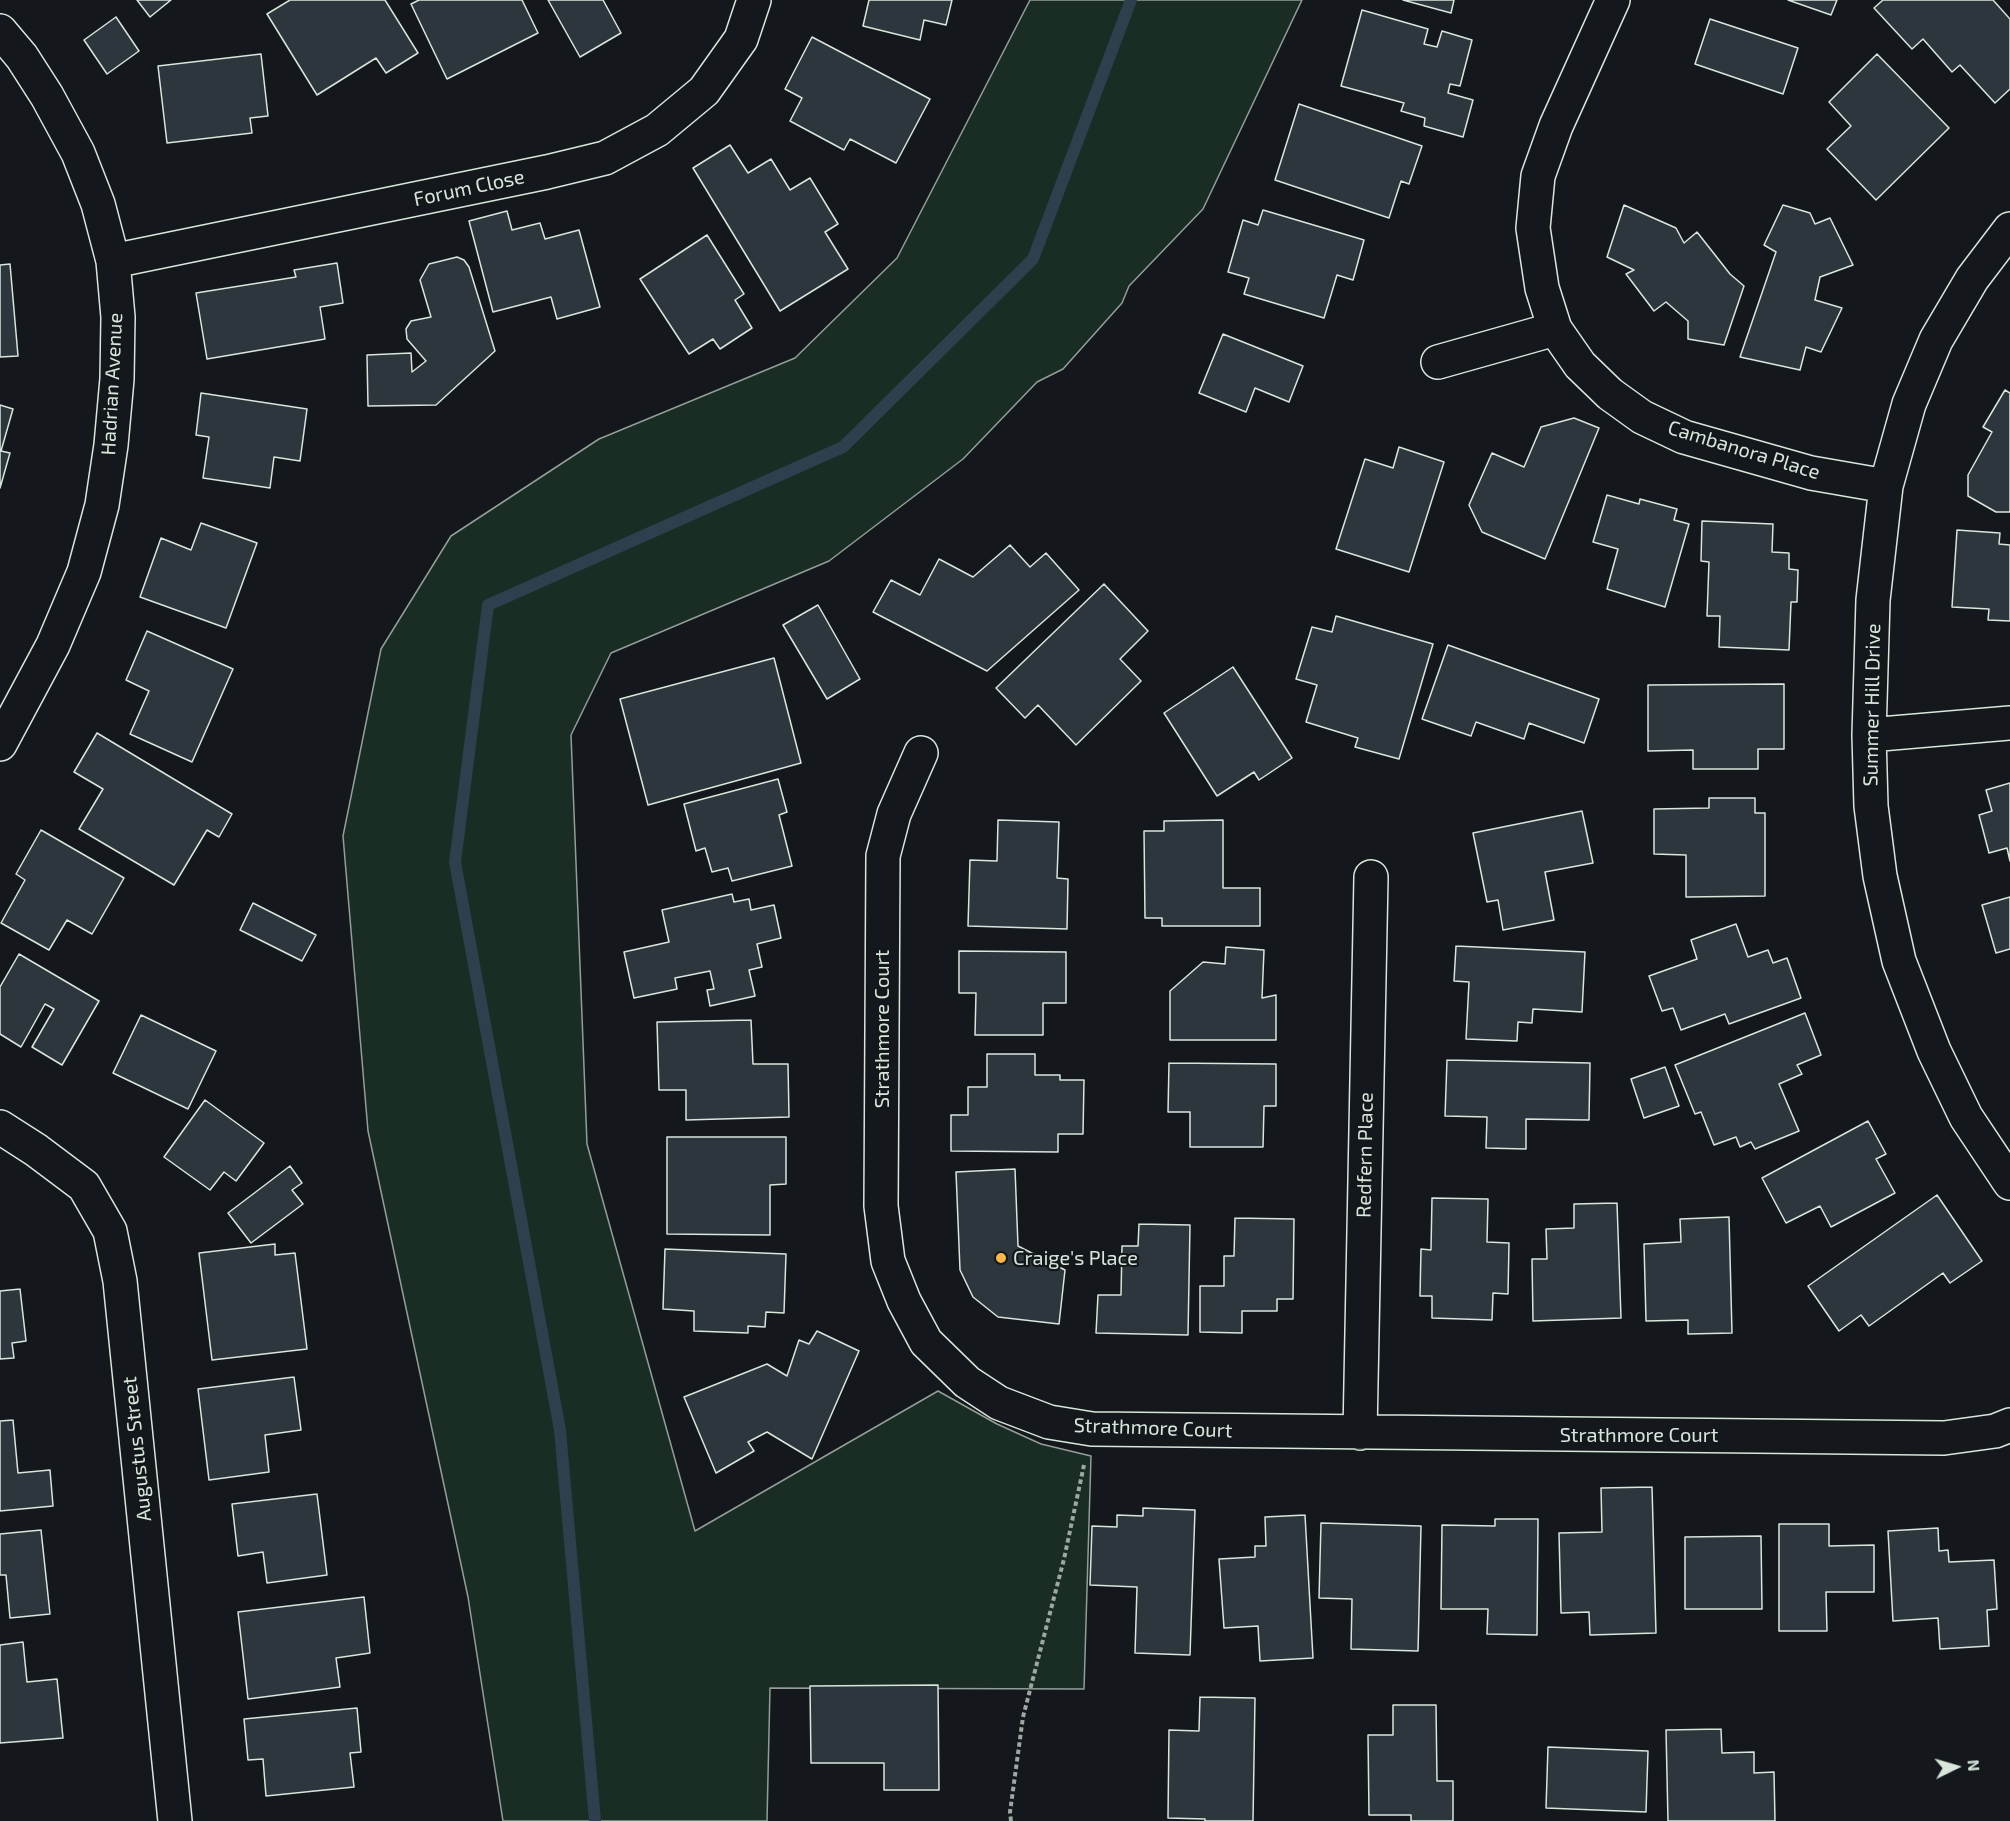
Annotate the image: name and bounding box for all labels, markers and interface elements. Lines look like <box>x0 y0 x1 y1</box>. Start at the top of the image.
street label: Forum Close <box>411 165 527 211</box>
street label: Hadrian Avenue <box>96 312 128 456</box>
street label: Cambanora Place <box>1665 415 1823 485</box>
street label: Summer Hill Drive <box>1859 623 1885 787</box>
street label: Strathmore Court <box>870 950 894 1108</box>
street label: Redfern Place <box>1352 1092 1378 1218</box>
place label: Craige's Place <box>1013 1246 1138 1270</box>
marker: Craige's Place <box>994 1251 1008 1265</box>
street label: Augustus Street <box>117 1375 157 1523</box>
street label: Strathmore Court <box>1073 1413 1233 1443</box>
street label: Strathmore Court <box>1560 1423 1718 1447</box>
north arrow <box>1926 1737 1986 1797</box>
text: N <box>1964 1759 1984 1772</box>

